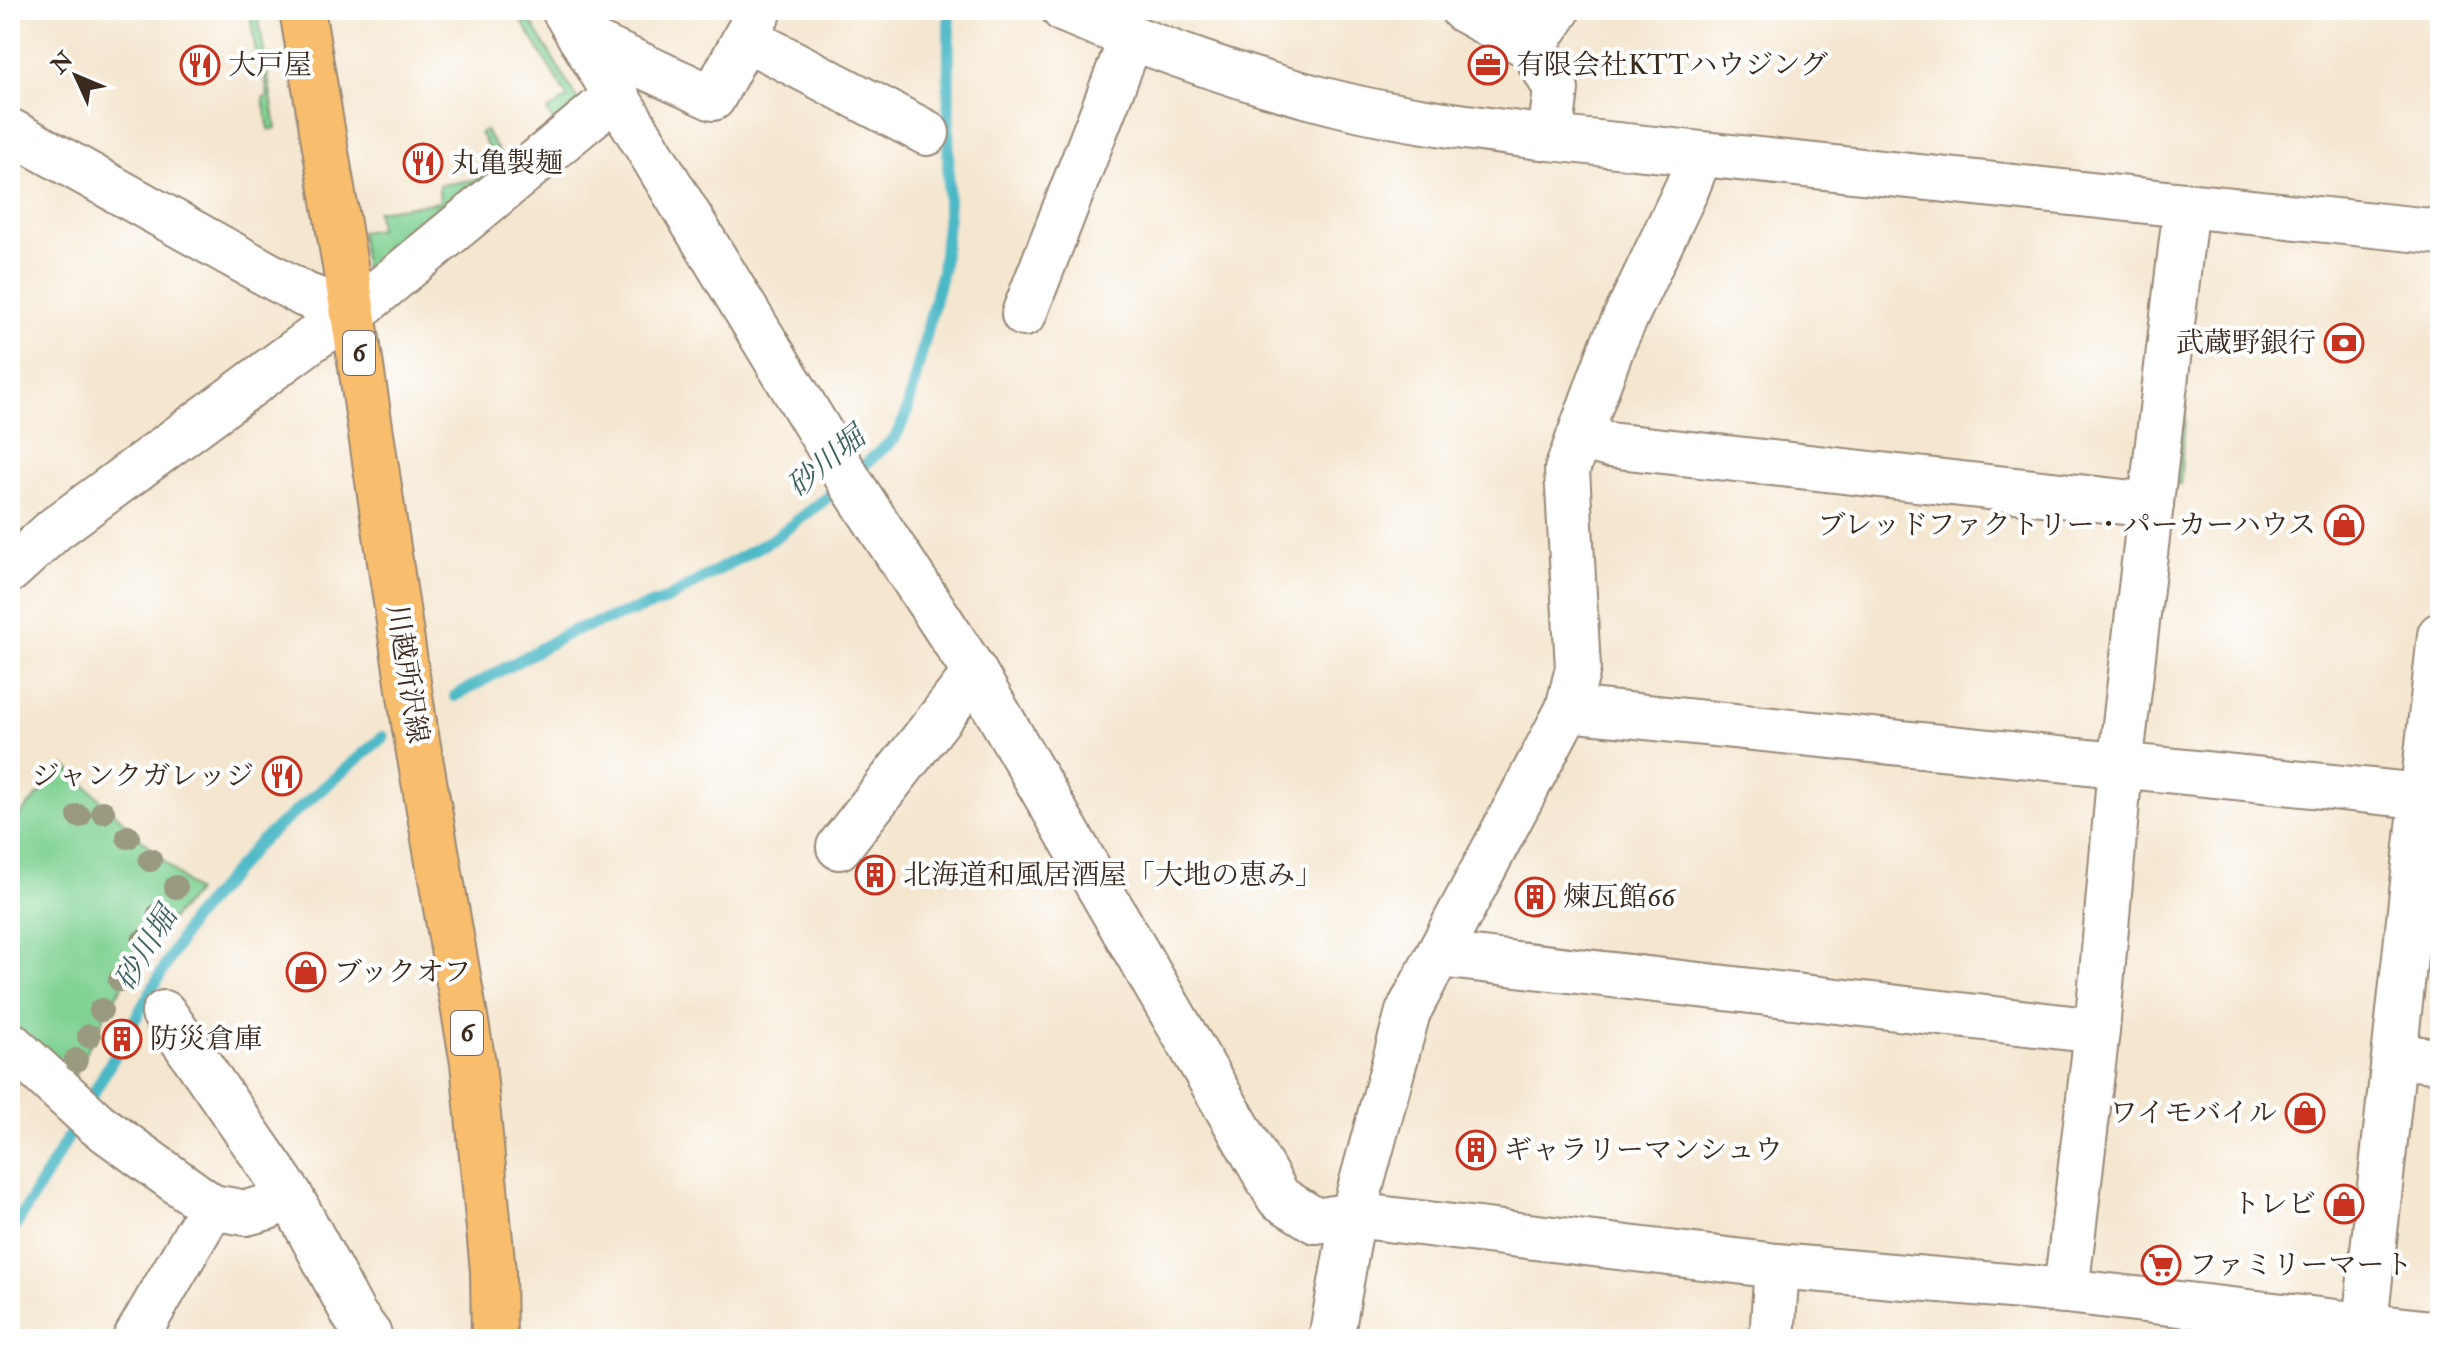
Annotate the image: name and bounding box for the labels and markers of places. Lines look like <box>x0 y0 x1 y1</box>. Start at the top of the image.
restaurant icon: 大戸屋 <box>179 44 221 86</box>
office icon: 有限会社KTTハウジング <box>1467 44 1509 86</box>
place label: 大戸屋 <box>228 48 312 83</box>
place label: 有限会社KTTハウジング <box>1516 48 1828 83</box>
restaurant icon: 丸亀製麺 <box>402 142 444 184</box>
place label: 丸亀製麺 <box>451 146 563 181</box>
bank icon: 武蔵野銀行 <box>2323 322 2365 364</box>
place label: 武蔵野銀行 <box>2176 326 2316 361</box>
shop icon: ブレッドファクトリー・パーカーハウス <box>2323 504 2365 546</box>
place label: ブレッドファクトリー・パーカーハウス <box>1818 508 2316 543</box>
restaurant icon: ジャンクガレッジ <box>261 755 303 797</box>
place label: ジャンクガレッジ <box>31 759 254 794</box>
building icon: 北海道和風居酒屋「大地の恵み」 <box>854 854 896 896</box>
place label: 北海道和風居酒屋「大地の恵み」 <box>903 858 1323 893</box>
building icon: 煉瓦館66 <box>1514 876 1556 918</box>
place label: 煉瓦館66 <box>1563 880 1677 915</box>
shop icon: ブックオフ <box>285 951 327 993</box>
place label: ブックオフ <box>334 955 471 990</box>
building icon: 防災倉庫 <box>101 1018 143 1060</box>
place label: 防災倉庫 <box>150 1022 262 1057</box>
shop icon: ワイモバイル <box>2284 1092 2326 1134</box>
place label: ワイモバイル <box>2110 1096 2277 1131</box>
building icon: ギャラリーマンシュウ <box>1455 1129 1497 1171</box>
place label: ギャラリーマンシュウ <box>1504 1133 1783 1168</box>
shop icon: トレビ <box>2323 1183 2365 1225</box>
place label: トレビ <box>2232 1187 2316 1222</box>
supermarket icon: ファミリーマート <box>2140 1244 2182 1286</box>
place label: ファミリーマート <box>2189 1248 2412 1283</box>

